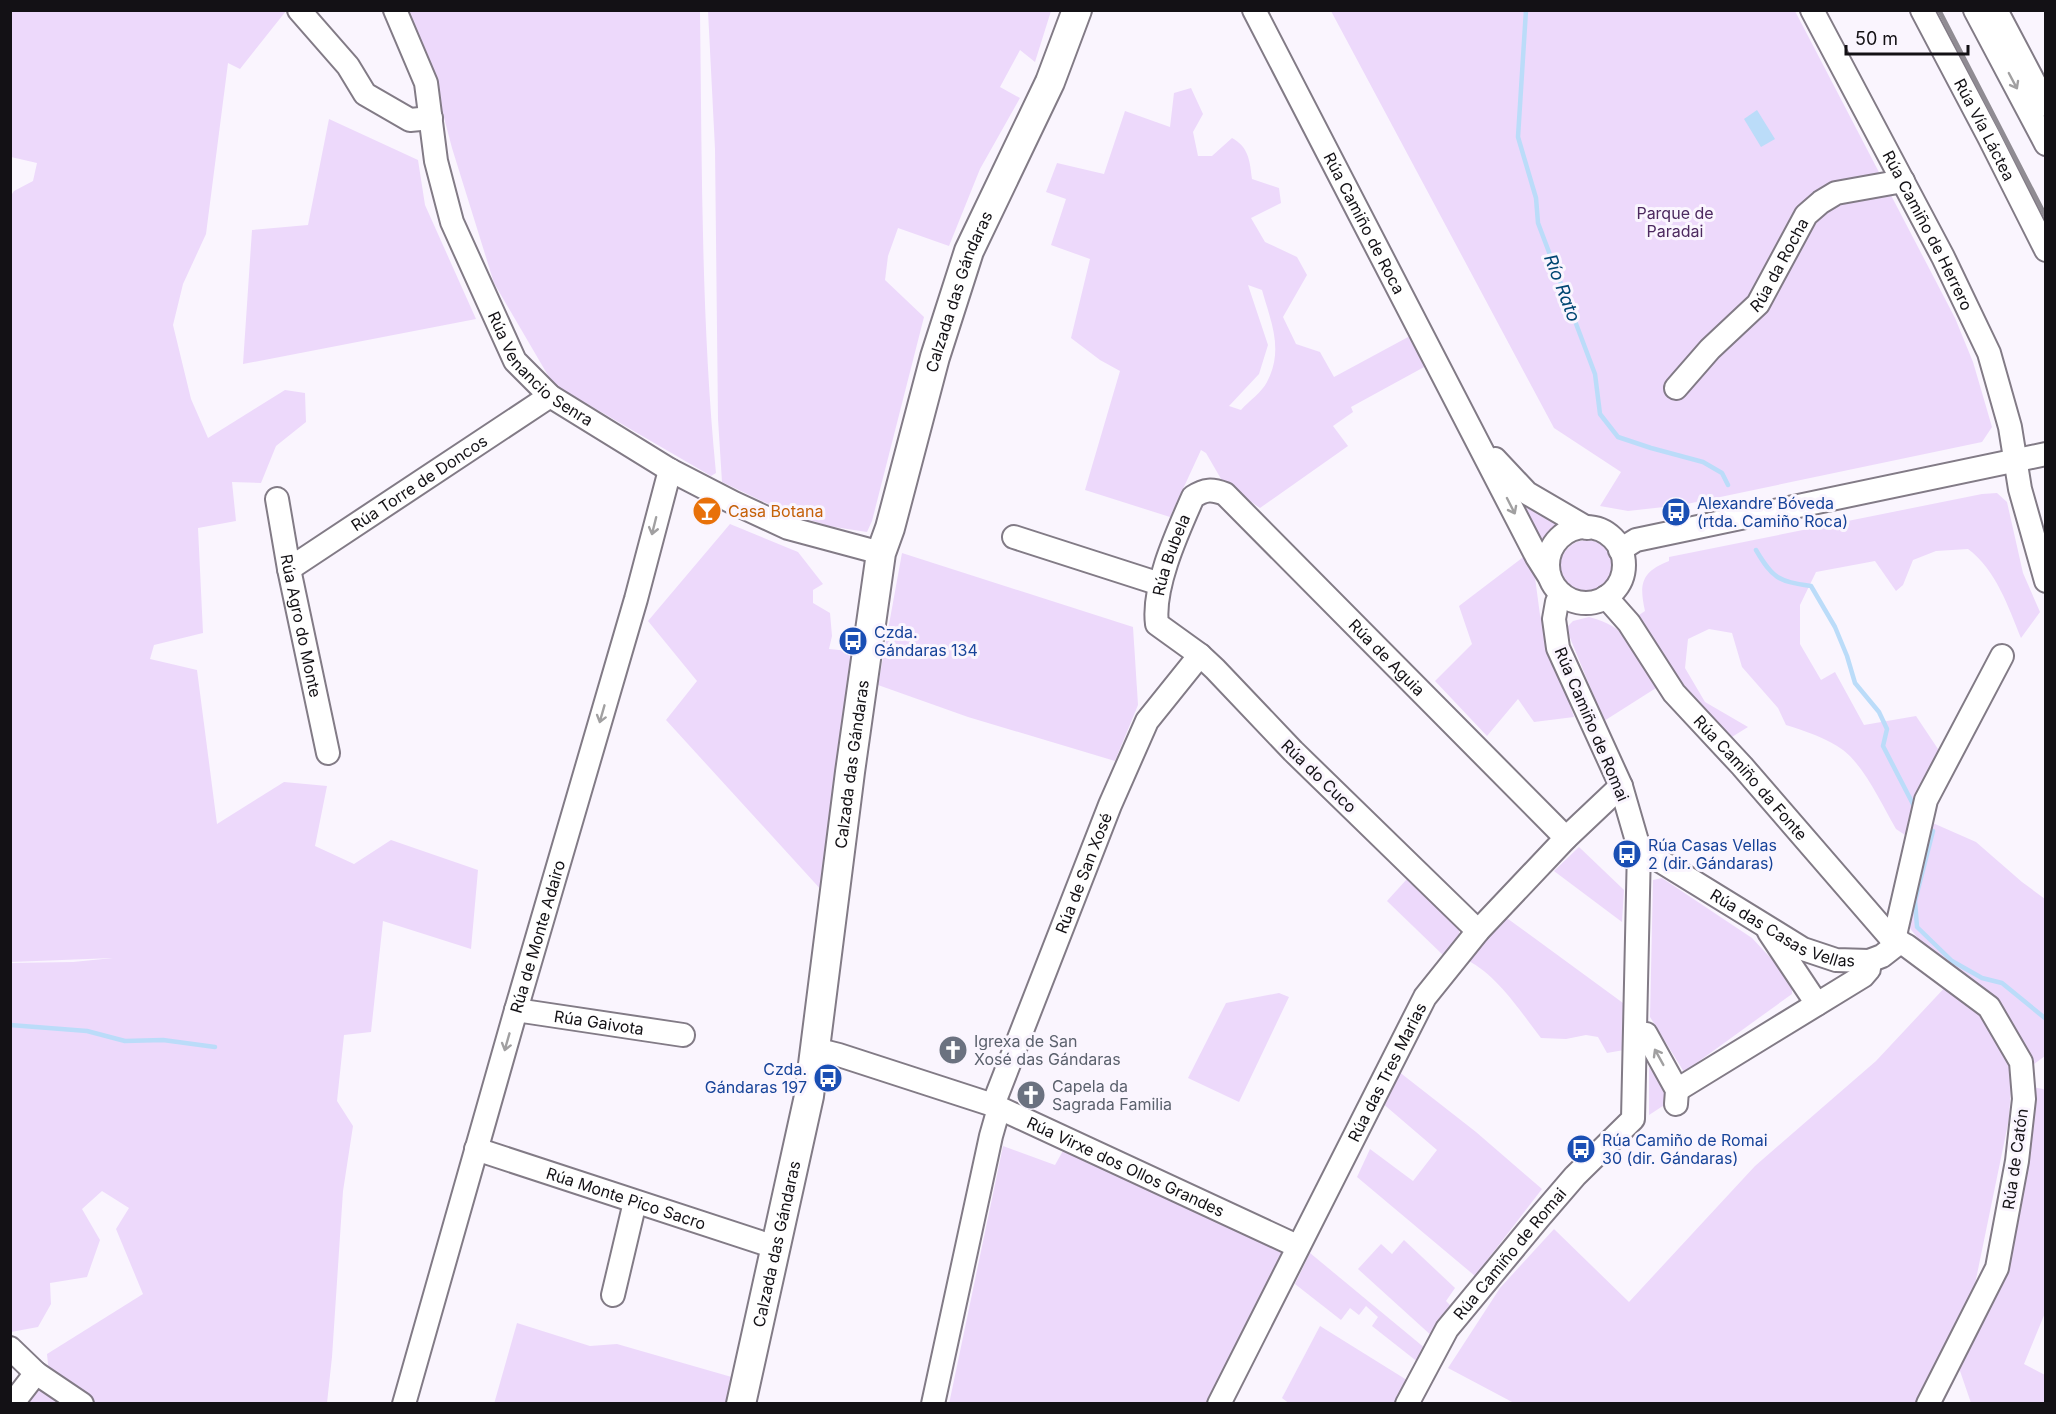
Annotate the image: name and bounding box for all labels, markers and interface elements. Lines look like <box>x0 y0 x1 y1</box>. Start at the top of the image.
scale bar <box>1846 18 1968 56</box>
text: 50 m <box>1855 28 1898 49</box>
one-way arrow <box>2008 71 2019 89</box>
street label: Rúa Vía Láctea <box>1950 75 2019 184</box>
street label: Rúa Camiño de Herrero <box>1878 147 1977 314</box>
street label: Rúa Camiño de Roca <box>1319 149 1409 297</box>
park label: Parque de Paradai <box>1636 203 1714 241</box>
street label: Calzada das Gándaras <box>921 208 997 375</box>
street label: Rúa da Rocha <box>1746 214 1813 316</box>
water label: Río Rato <box>1540 251 1585 325</box>
street label: Rúa Venancio Senra <box>484 308 597 430</box>
street label: Rúa Torre de Doncos <box>347 430 491 535</box>
place label: Alexandre Bóveda (rtda. Camiño Roca) <box>1697 493 1848 531</box>
bar icon: Casa Botana <box>691 495 723 527</box>
bus stop icon: Alexandre Bóveda (rtda. Camiño Roca) <box>1660 496 1692 528</box>
one-way arrow <box>1505 497 1517 514</box>
place label: Casa Botana <box>728 501 823 521</box>
street label: Rúa Bubela <box>1148 511 1194 597</box>
one-way arrow <box>648 516 660 535</box>
street label: Rúa Agro do Monte <box>277 553 326 699</box>
street label: Rúa de Aguia <box>1345 615 1429 700</box>
place label: Czda. Gándaras 134 <box>874 622 978 660</box>
bus stop icon: Czda. Gándaras 134 <box>837 625 869 657</box>
street label: Rúa Camiño de Romai <box>1550 644 1634 804</box>
street label: Calzada das Gándaras <box>830 679 873 850</box>
one-way arrow <box>596 704 607 723</box>
street label: Rúa Camiño da Fonte <box>1690 711 1812 844</box>
street label: Rúa do Cuco <box>1277 735 1361 817</box>
street label: Rúa de San Xosé <box>1051 810 1116 936</box>
place label: Rúa Casas Vellas 2 (dir. Gándaras) <box>1648 835 1777 873</box>
bus stop icon: Rúa Casas Vellas 2 (dir. Gándaras) <box>1611 838 1643 870</box>
street label: Rúa de Monte Adairo <box>506 858 569 1015</box>
street label: Rúa das Casas Vellas <box>1707 884 1855 971</box>
street label: Rúa das Tres Marias <box>1343 999 1431 1145</box>
street label: Rúa Gaivota <box>553 1006 645 1039</box>
place label: Igrexa de San Xosé das Gándaras <box>974 1031 1121 1069</box>
one-way arrow <box>501 1033 512 1052</box>
church icon: Igrexa de San Xosé das Gándaras <box>937 1034 969 1066</box>
one-way arrow <box>1653 1049 1665 1066</box>
place label: Czda. Gándaras 197 <box>705 1059 807 1097</box>
bus stop icon: Czda. Gándaras 197 <box>812 1062 844 1094</box>
place label: Capela da Sagrada Familia <box>1052 1076 1172 1114</box>
church icon: Capela da Sagrada Familia <box>1015 1079 1047 1111</box>
street label: Rúa de Catón <box>1998 1107 2032 1211</box>
street label: Rúa Virxe dos Ollos Grandes <box>1024 1112 1228 1221</box>
place label: Rúa Camiño de Romai 30 (dir. Gándaras) <box>1602 1130 1768 1168</box>
bus stop icon: Rúa Camiño de Romai 30 (dir. Gándaras) <box>1565 1133 1597 1165</box>
street label: Calzada das Gándaras <box>748 1159 804 1329</box>
street label: Rúa Monte Pico Sacro <box>544 1163 708 1234</box>
street label: Rúa Camiño de Romai <box>1449 1184 1570 1324</box>

